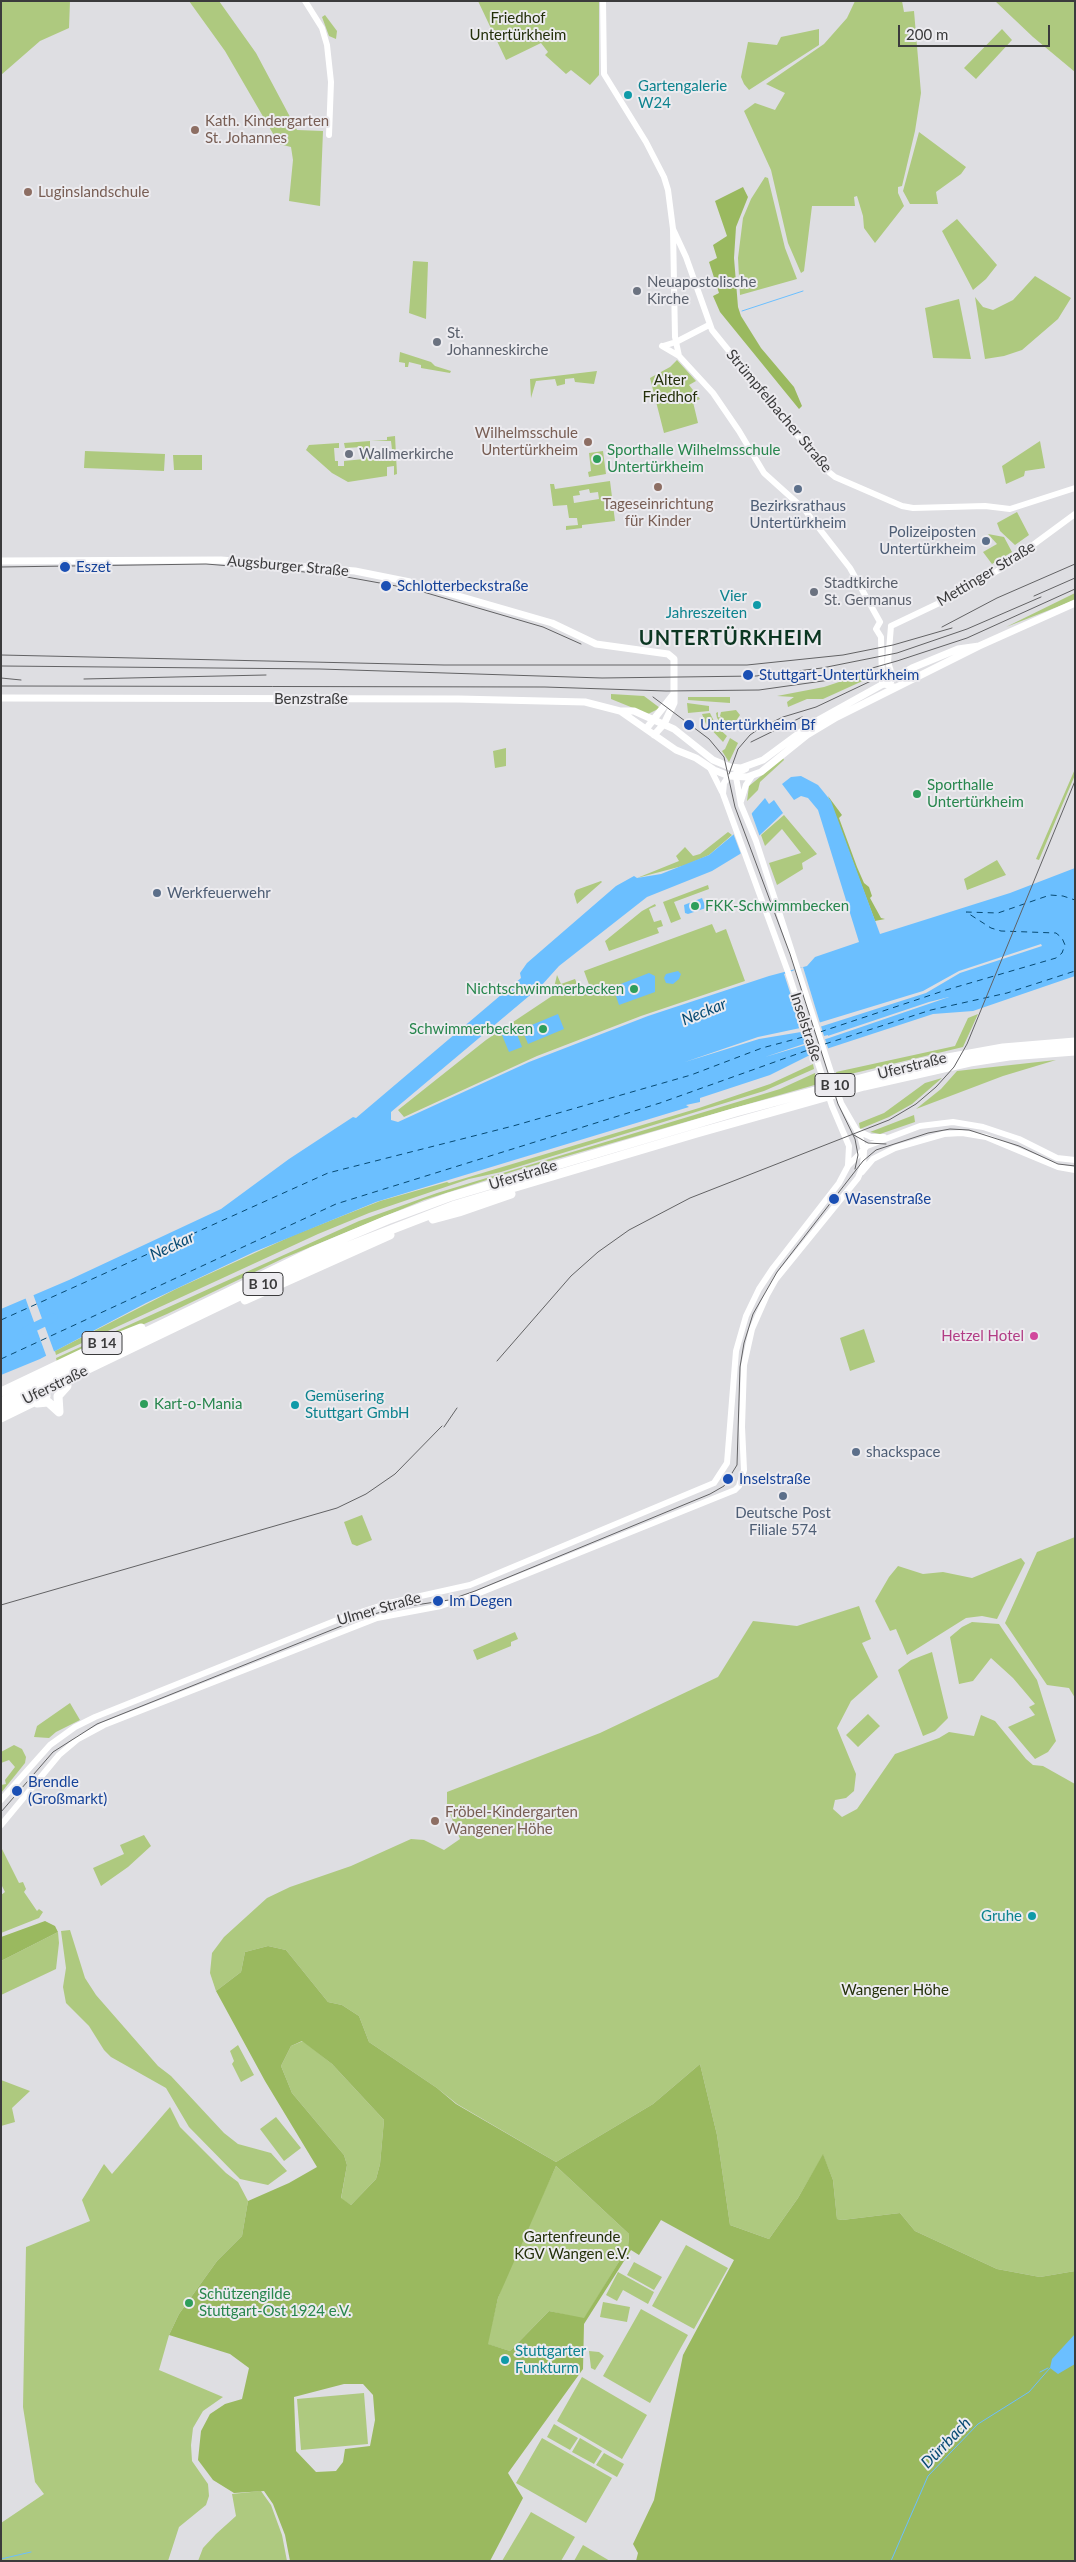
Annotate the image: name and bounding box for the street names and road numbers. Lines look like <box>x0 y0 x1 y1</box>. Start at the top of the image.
street label: Strümpfelbacher Straße <box>722 346 836 476</box>
street label: Mettinger Straße <box>934 538 1038 610</box>
street label: Augsburger Straße <box>226 552 350 580</box>
street label: Benzstraße <box>274 690 348 708</box>
street label: Inselstraße <box>786 990 826 1064</box>
street label: Uferstraße <box>876 1049 948 1083</box>
road number: B 10 <box>815 1074 855 1096</box>
street label: Uferstraße <box>487 1156 559 1194</box>
road number: B 10 <box>243 1272 283 1296</box>
road number: B 14 <box>82 1332 122 1355</box>
street label: Uferstraße <box>19 1361 91 1409</box>
street label: Ulmer Straße <box>335 1588 423 1630</box>

